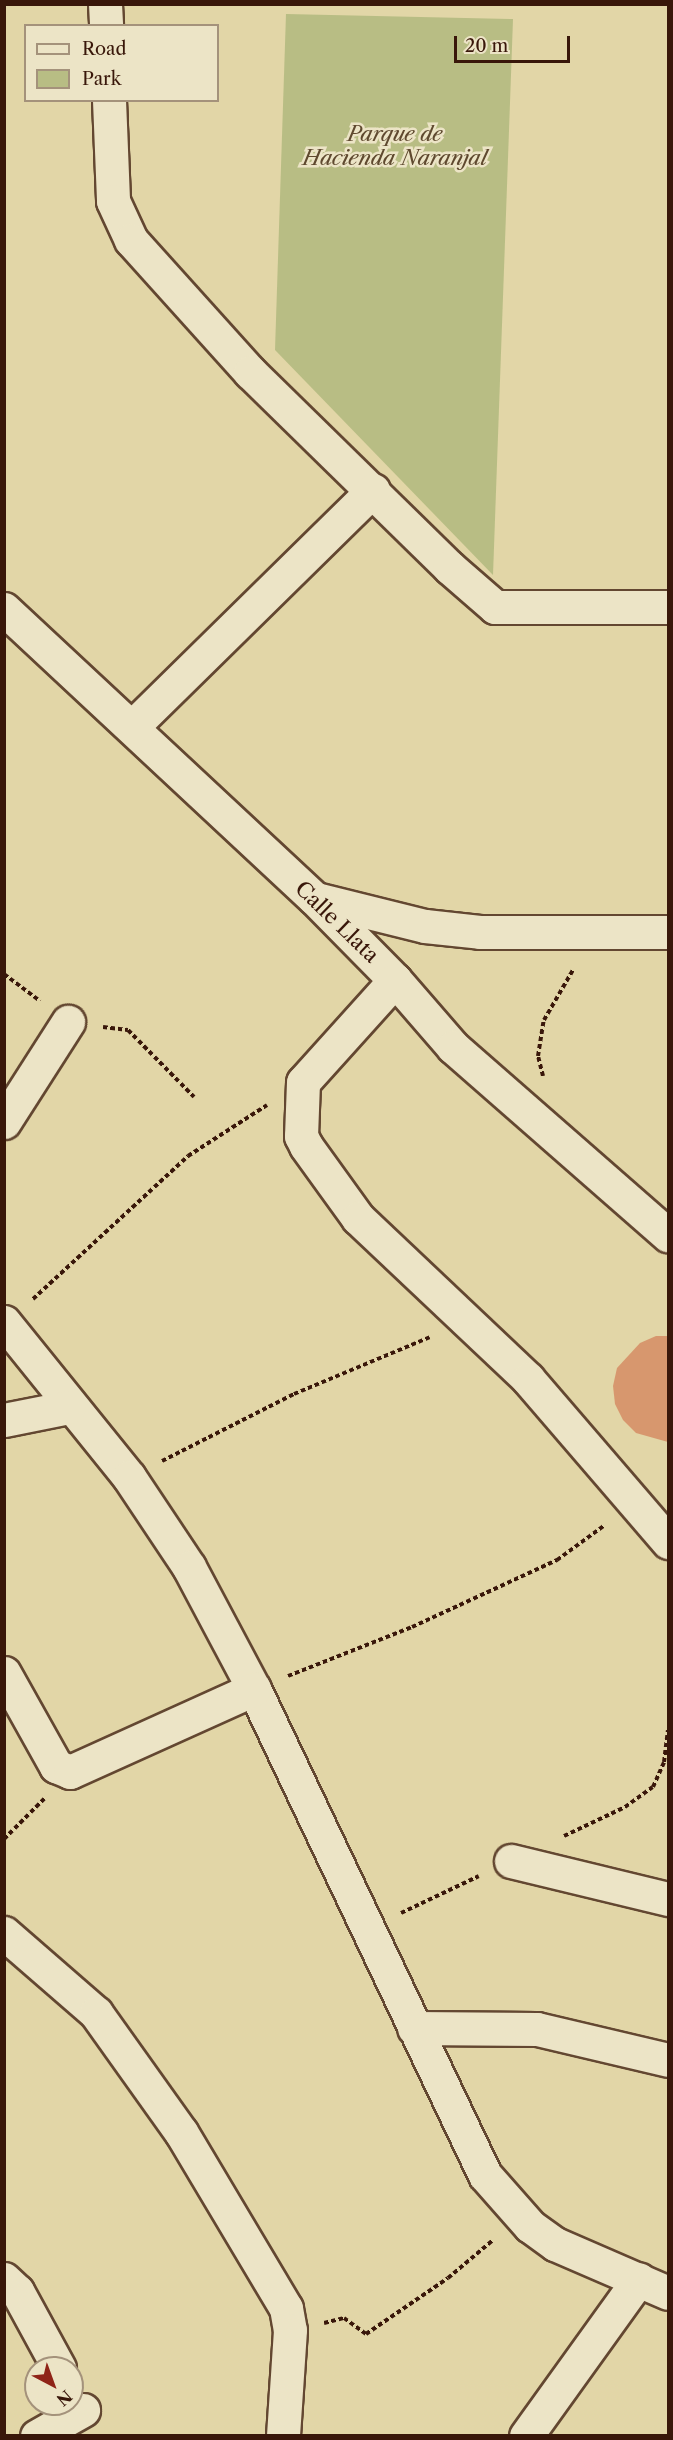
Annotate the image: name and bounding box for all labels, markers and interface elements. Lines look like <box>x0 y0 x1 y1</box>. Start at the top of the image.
legend <box>24 24 219 102</box>
scale bar <box>457 24 572 62</box>
text: 20 m <box>465 35 508 57</box>
text: Road <box>82 38 127 60</box>
text: Park <box>82 68 121 90</box>
park label: Parque de Hacienda Naranjal <box>302 121 488 171</box>
street label: Calle Llata <box>290 876 384 968</box>
north arrow <box>24 2356 84 2416</box>
text: N <box>53 2386 76 2410</box>

